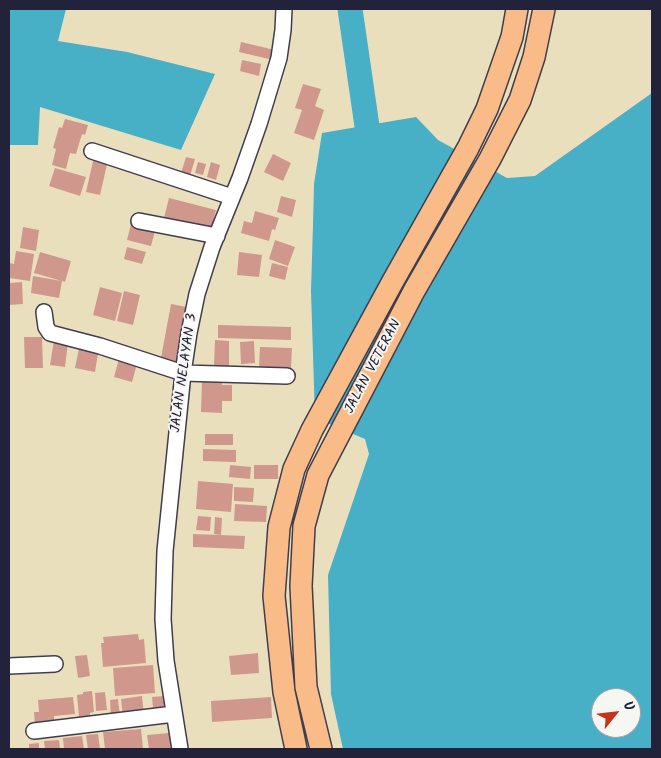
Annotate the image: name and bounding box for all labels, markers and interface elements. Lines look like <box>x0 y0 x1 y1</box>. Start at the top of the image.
street label: JALAN NELAYAN 3 <box>168 313 202 433</box>
street label: JALAN VETERAN <box>342 317 406 417</box>
north arrow <box>591 688 641 738</box>
text: U <box>617 697 640 715</box>

